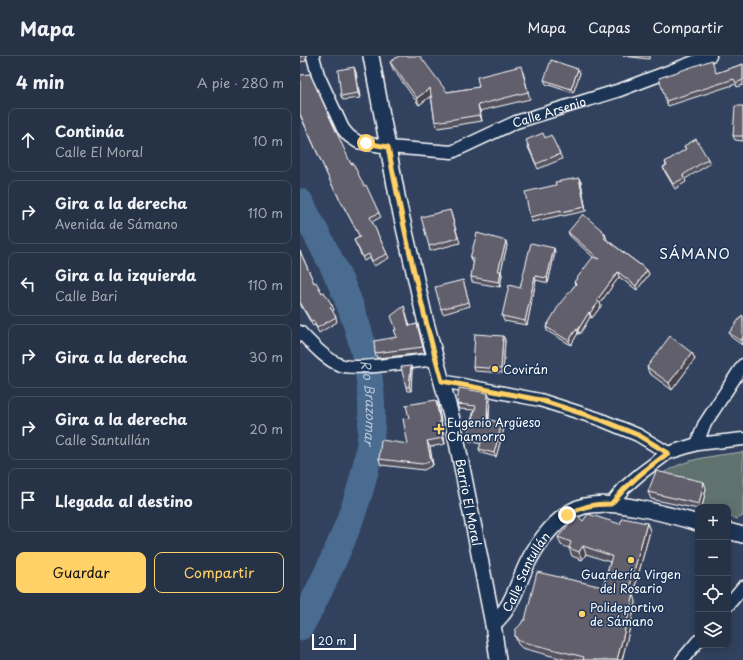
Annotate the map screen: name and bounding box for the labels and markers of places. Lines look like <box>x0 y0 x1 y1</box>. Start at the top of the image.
place label: Covirán <box>503 360 548 378</box>
marker: Covirán <box>490 364 500 374</box>
place label: Eugenio Argüeso Chamorro <box>447 413 541 445</box>
marker: Eugenio Argüeso Chamorro <box>434 424 444 434</box>
marker: Guardería Virgen del Rosario <box>626 555 636 565</box>
place label: Guardería Virgen del Rosario <box>581 565 681 597</box>
place label: Polideportivo de Sámano <box>590 598 664 630</box>
marker: Polideportivo de Sámano <box>577 609 587 619</box>

